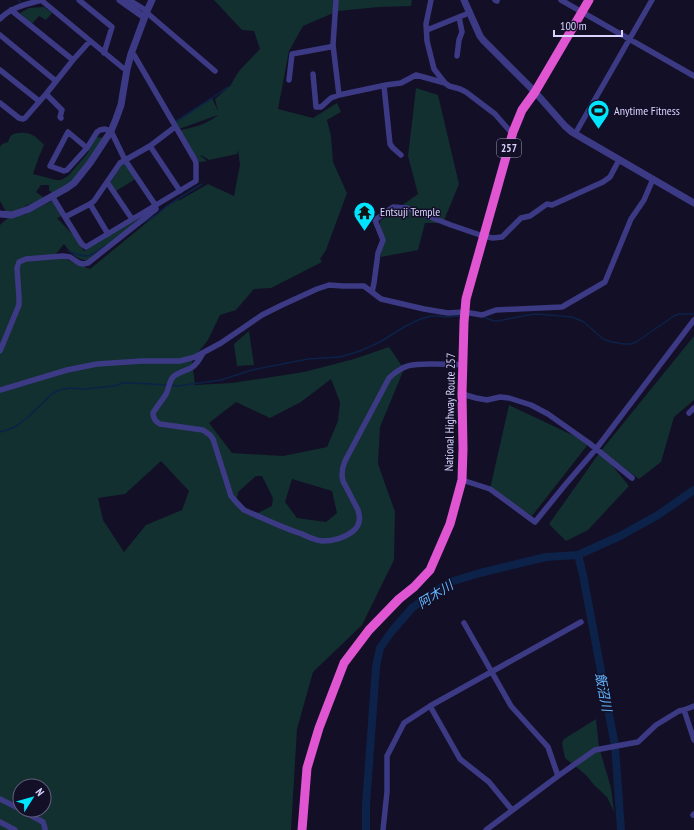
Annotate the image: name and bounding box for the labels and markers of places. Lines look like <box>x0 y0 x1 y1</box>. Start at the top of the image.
sports icon: Anytime Fitness <box>586 98 612 131</box>
place label: Anytime Fitness <box>614 103 680 118</box>
temple icon: Entsuji Temple <box>352 199 378 232</box>
place label: Entsuji Temple <box>380 204 440 219</box>

